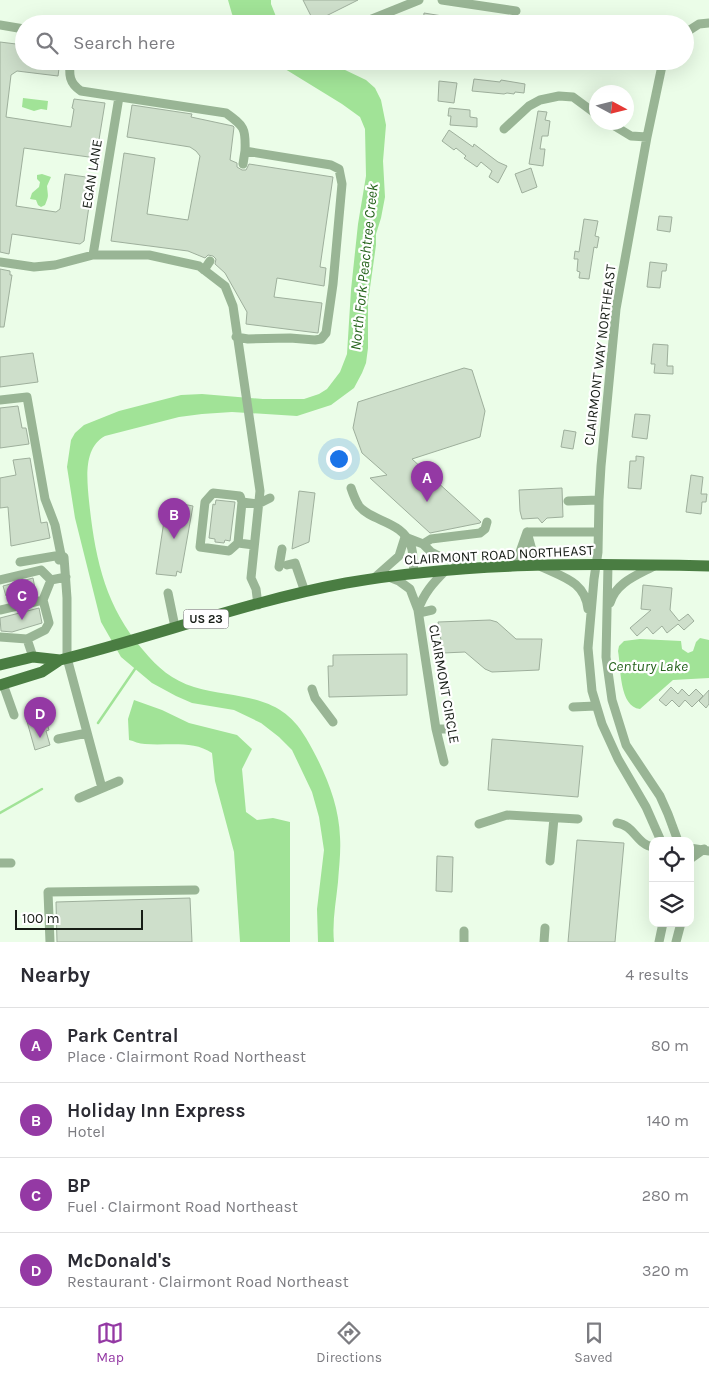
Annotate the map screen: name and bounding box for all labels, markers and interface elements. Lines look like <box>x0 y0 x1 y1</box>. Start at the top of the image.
search box <box>15 15 694 70</box>
icon: search <box>33 29 61 57</box>
text: Search here <box>73 32 175 54</box>
north arrow <box>589 85 634 130</box>
street label: EGAN LANE <box>78 138 106 210</box>
water label: North Fork Peachtree Creek <box>346 182 382 351</box>
street label: CLAIRMONT WAY NORTHEAST <box>580 264 620 446</box>
your location <box>326 446 352 472</box>
pin: A <box>411 461 443 502</box>
pin: B <box>158 498 190 539</box>
street label: CLAIRMONT ROAD NORTHEAST <box>404 542 594 568</box>
pin: C <box>6 579 38 620</box>
road number: US 23 <box>184 610 228 628</box>
street label: CLAIRMONT CIRCLE <box>425 623 463 745</box>
water label: Century Lake <box>608 657 688 675</box>
pin: D <box>24 697 56 738</box>
map controls <box>649 837 694 927</box>
button: locate <box>649 837 694 882</box>
button: layers <box>649 882 694 927</box>
scale bar <box>15 907 142 930</box>
text: 100 m <box>22 910 60 927</box>
text: Nearby <box>20 963 90 987</box>
text: 4 results <box>625 965 689 984</box>
text: Park Central <box>67 1025 178 1047</box>
text: A <box>31 1036 41 1055</box>
text: 80 m <box>651 1036 689 1055</box>
text: Place · Clairmont Road Northeast <box>67 1047 306 1066</box>
text: Holiday Inn Express <box>67 1100 245 1122</box>
text: B <box>31 1111 41 1130</box>
text: 140 m <box>647 1111 689 1130</box>
text: Hotel <box>67 1122 105 1141</box>
text: BP <box>67 1175 90 1197</box>
text: C <box>31 1186 41 1205</box>
text: 280 m <box>642 1186 689 1205</box>
text: Fuel · Clairmont Road Northeast <box>67 1197 298 1216</box>
text: McDonald's <box>67 1250 171 1272</box>
text: D <box>31 1261 41 1280</box>
text: 320 m <box>642 1261 689 1280</box>
text: Restaurant · Clairmont Road Northeast <box>67 1272 349 1291</box>
tab: Map <box>96 1319 124 1366</box>
tab: Directions <box>316 1319 382 1366</box>
tab: Saved <box>574 1319 613 1366</box>

